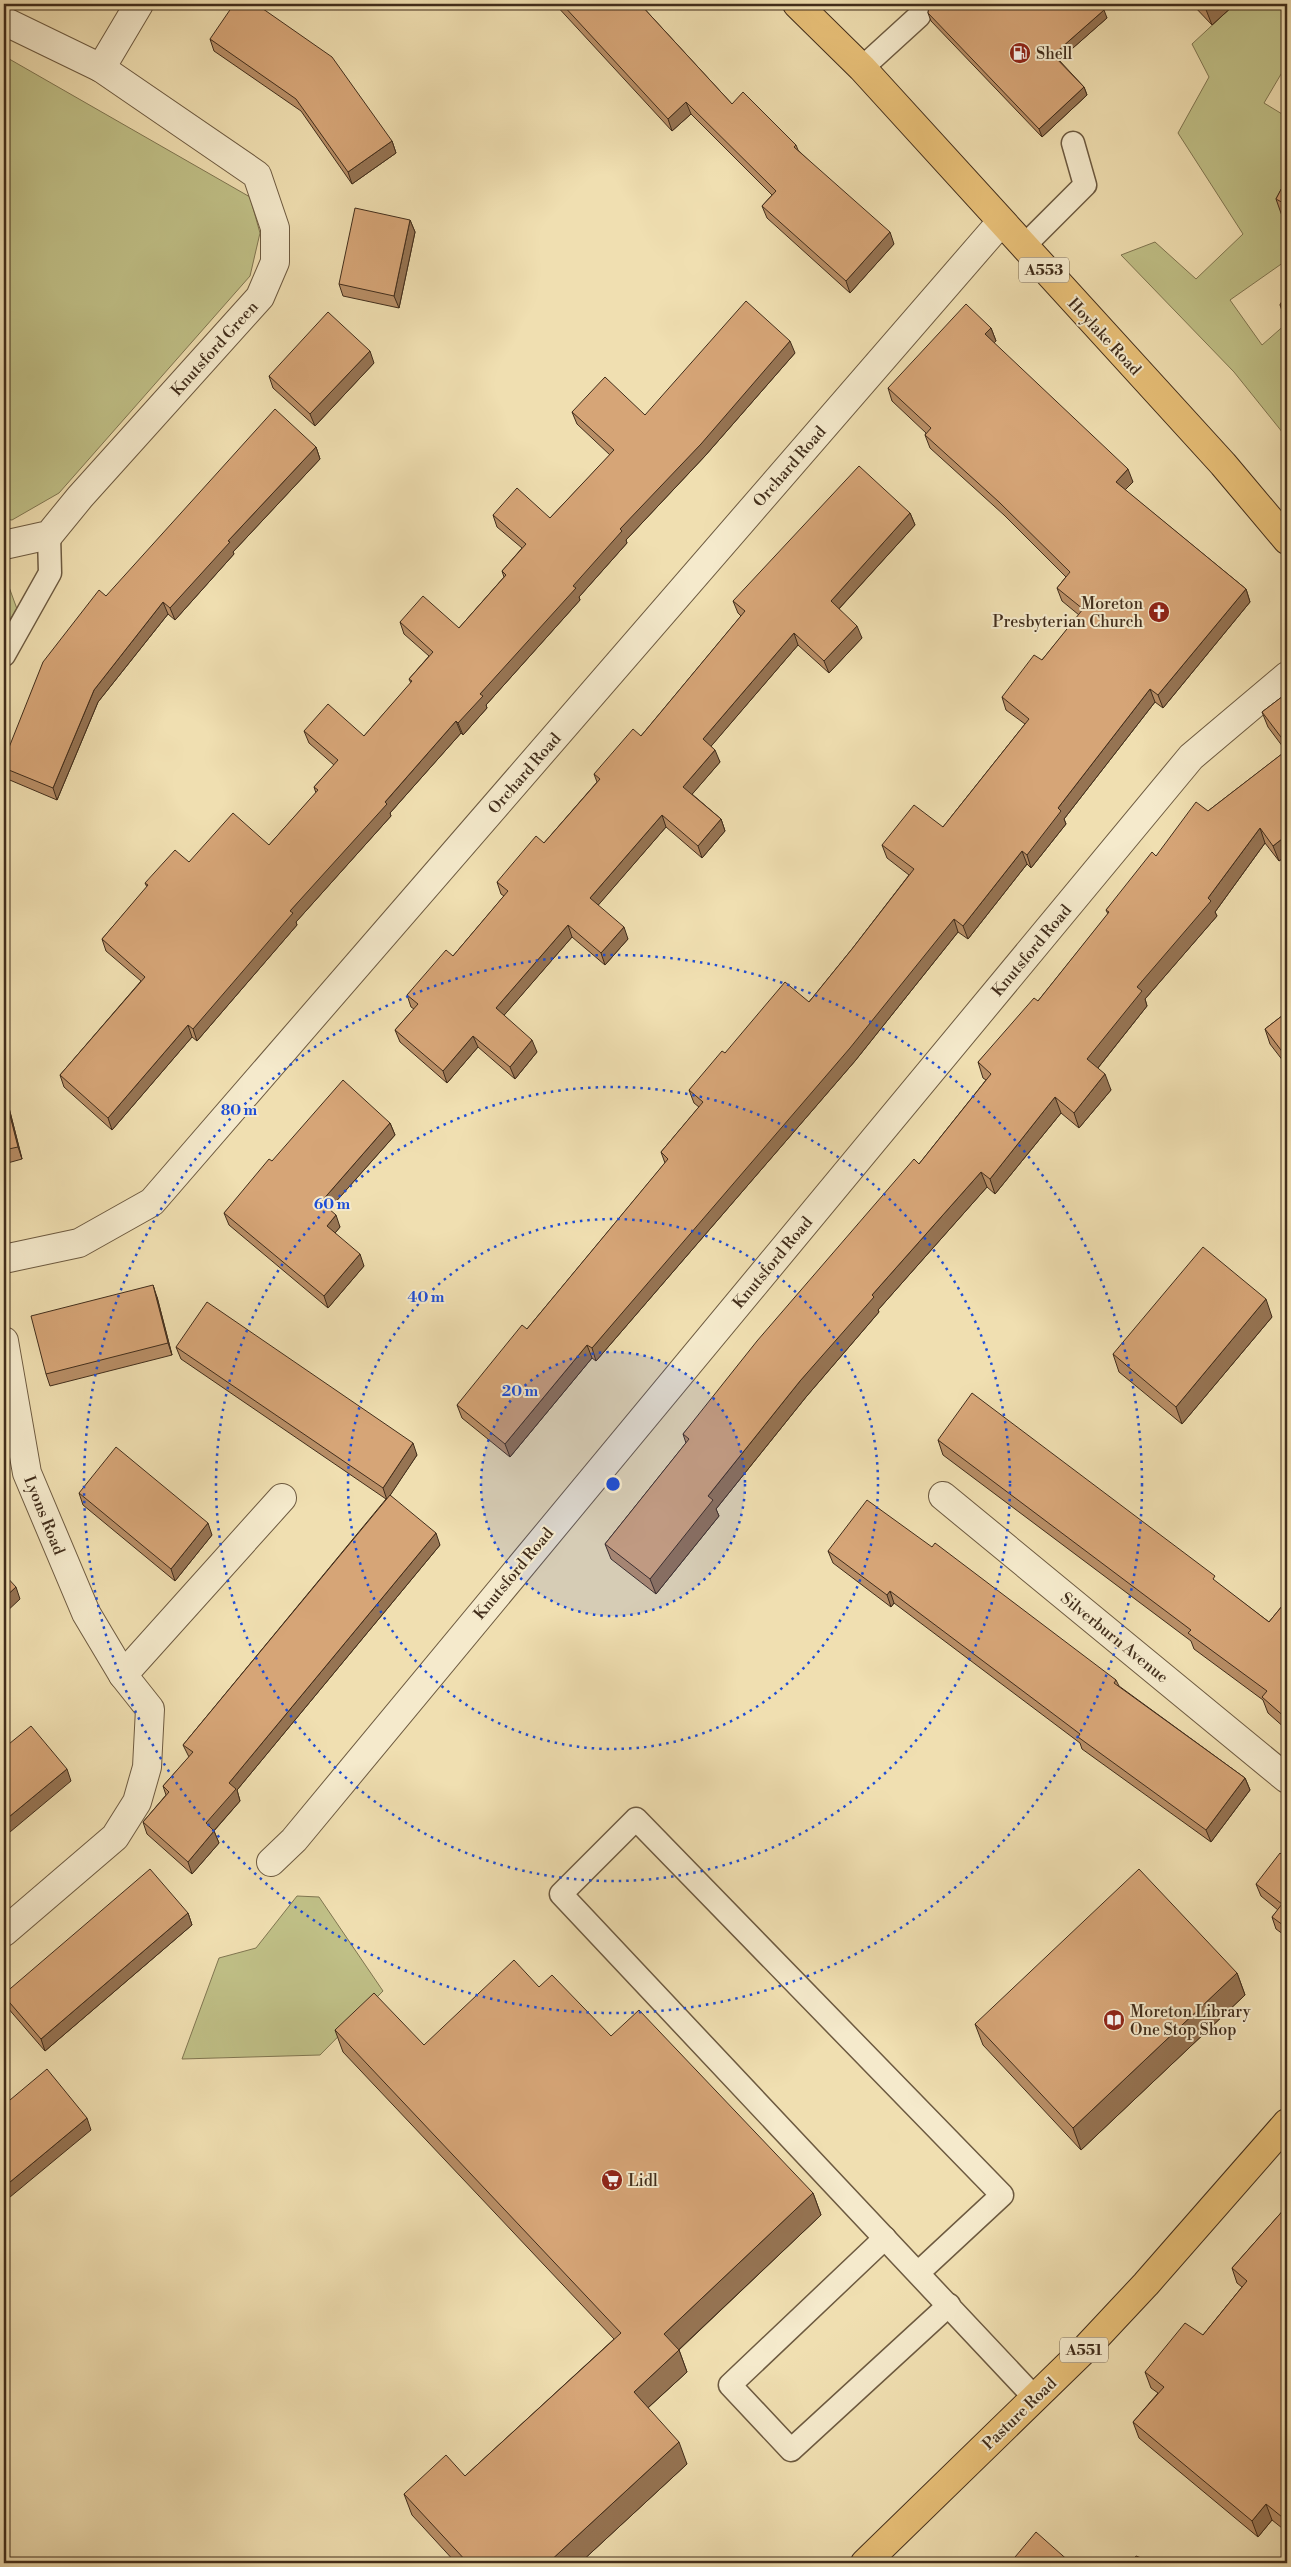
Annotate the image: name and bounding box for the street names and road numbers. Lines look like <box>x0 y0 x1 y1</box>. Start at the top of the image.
road number: A553 <box>1019 258 1069 282</box>
street label: Hoylake Road <box>1063 294 1145 380</box>
street label: Knutsford Green <box>167 297 263 400</box>
street label: Orchard Road <box>749 422 830 511</box>
street label: Orchard Road <box>484 729 565 818</box>
street label: Knutsford Road <box>988 901 1076 1001</box>
street label: Knutsford Road <box>729 1213 817 1313</box>
street label: Lyons Road <box>19 1473 69 1558</box>
street label: Knutsford Road <box>470 1524 558 1624</box>
street label: Silverburn Avenue <box>1056 1588 1172 1687</box>
road number: A551 <box>1060 2338 1108 2362</box>
street label: Pasture Road <box>978 2373 1061 2454</box>

